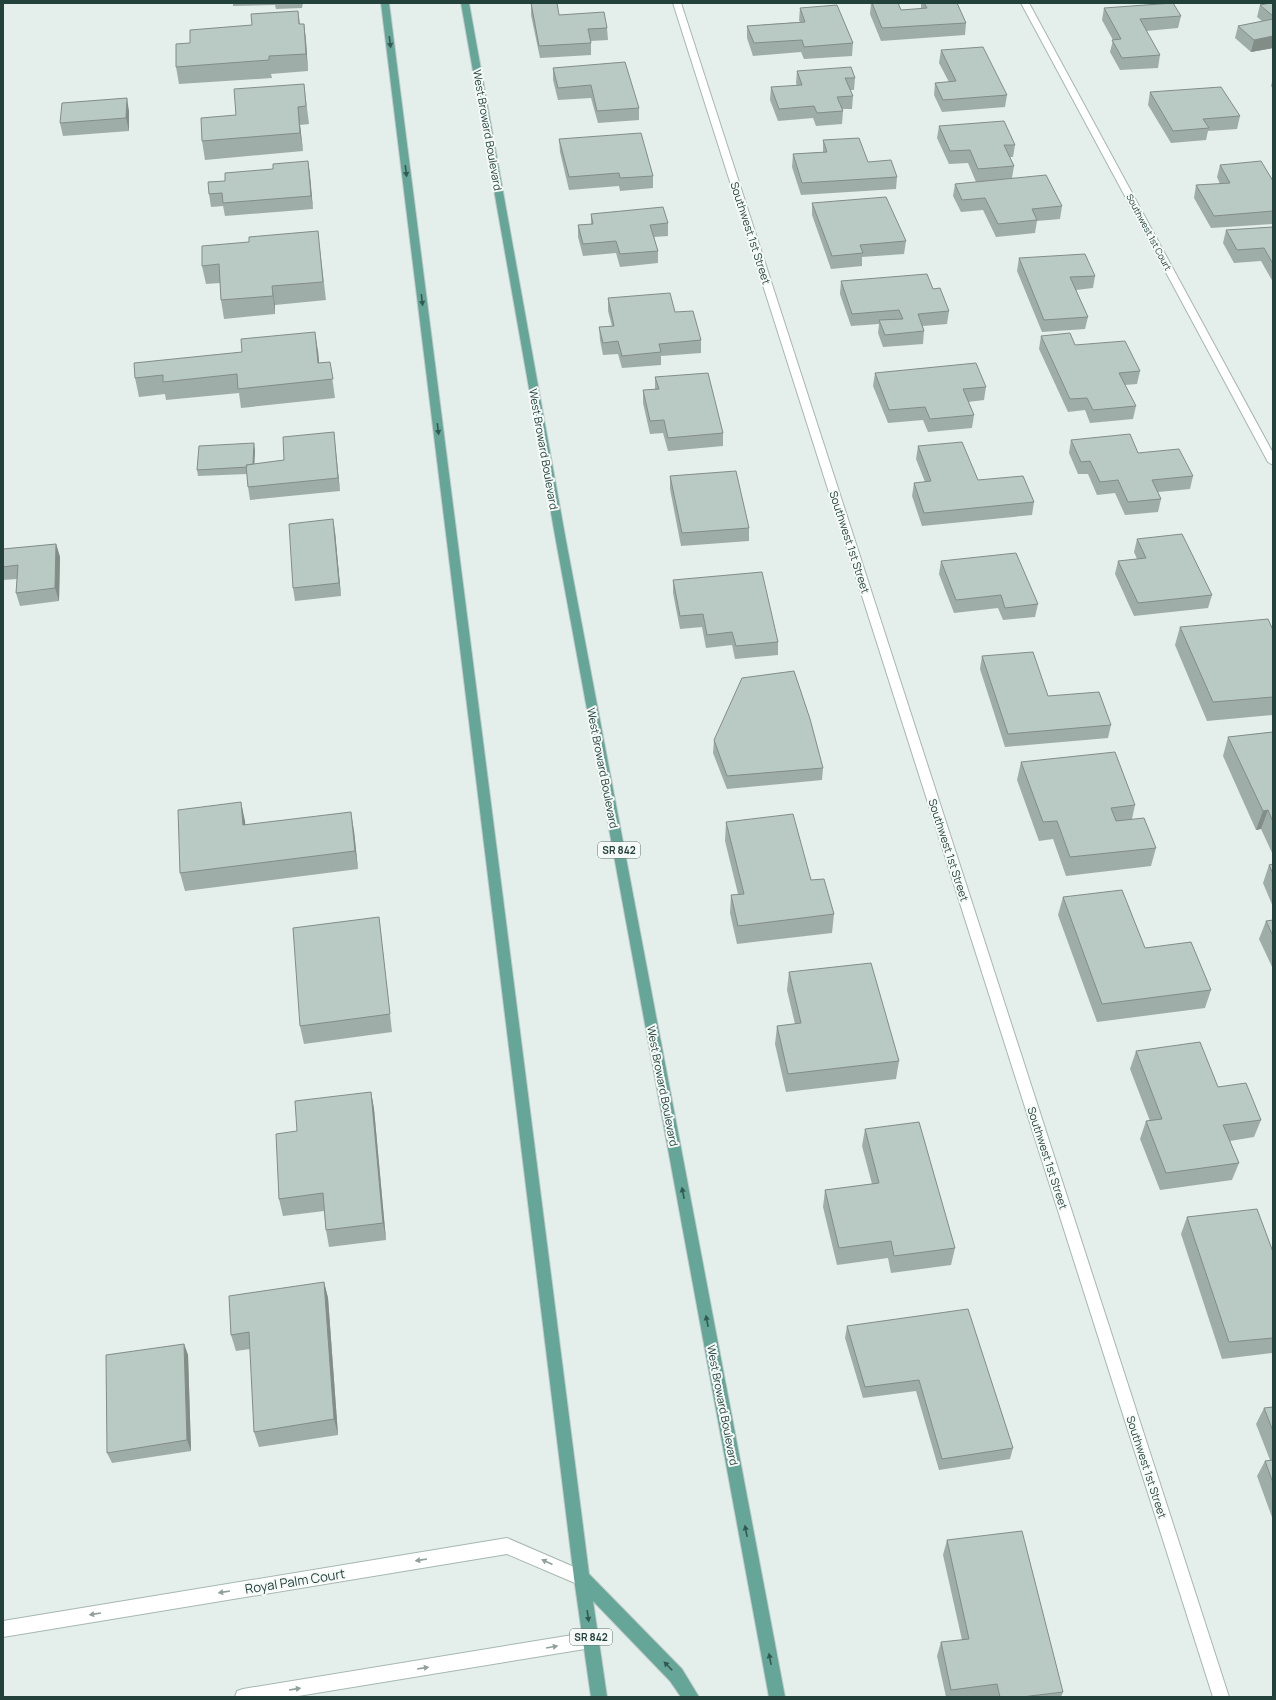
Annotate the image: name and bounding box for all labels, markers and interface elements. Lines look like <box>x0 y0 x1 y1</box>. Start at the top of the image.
one-way arrow <box>386 36 393 48</box>
street label: West Broward Boulevard <box>470 68 506 192</box>
one-way arrow <box>403 165 409 177</box>
street label: Southwest 1st Street <box>727 180 775 286</box>
street label: Southwest 1st Court <box>1123 191 1175 273</box>
one-way arrow <box>419 294 425 306</box>
street label: West Broward Boulevard <box>526 387 562 511</box>
one-way arrow <box>435 423 441 435</box>
street label: Southwest 1st Street <box>826 489 874 595</box>
street label: West Broward Boulevard <box>584 706 622 830</box>
street label: Southwest 1st Street <box>925 797 973 903</box>
road number: SR 842 <box>598 842 640 858</box>
street label: West Broward Boulevard <box>644 1024 682 1148</box>
street label: Southwest 1st Street <box>1024 1105 1072 1211</box>
one-way arrow <box>680 1187 686 1199</box>
one-way arrow <box>704 1314 710 1327</box>
street label: West Broward Boulevard <box>704 1343 742 1467</box>
street label: Southwest 1st Street <box>1123 1414 1171 1520</box>
one-way arrow <box>743 1525 749 1537</box>
one-way arrow <box>415 1557 427 1563</box>
one-way arrow <box>541 1559 552 1565</box>
street label: Royal Palm Court <box>244 1564 346 1598</box>
one-way arrow <box>217 1590 230 1596</box>
one-way arrow <box>585 1610 591 1622</box>
one-way arrow <box>89 1611 101 1617</box>
road number: SR 842 <box>570 1629 612 1645</box>
one-way arrow <box>546 1644 558 1650</box>
one-way arrow <box>767 1653 773 1665</box>
one-way arrow <box>663 1661 673 1671</box>
one-way arrow <box>417 1665 429 1671</box>
one-way arrow <box>289 1685 301 1691</box>

